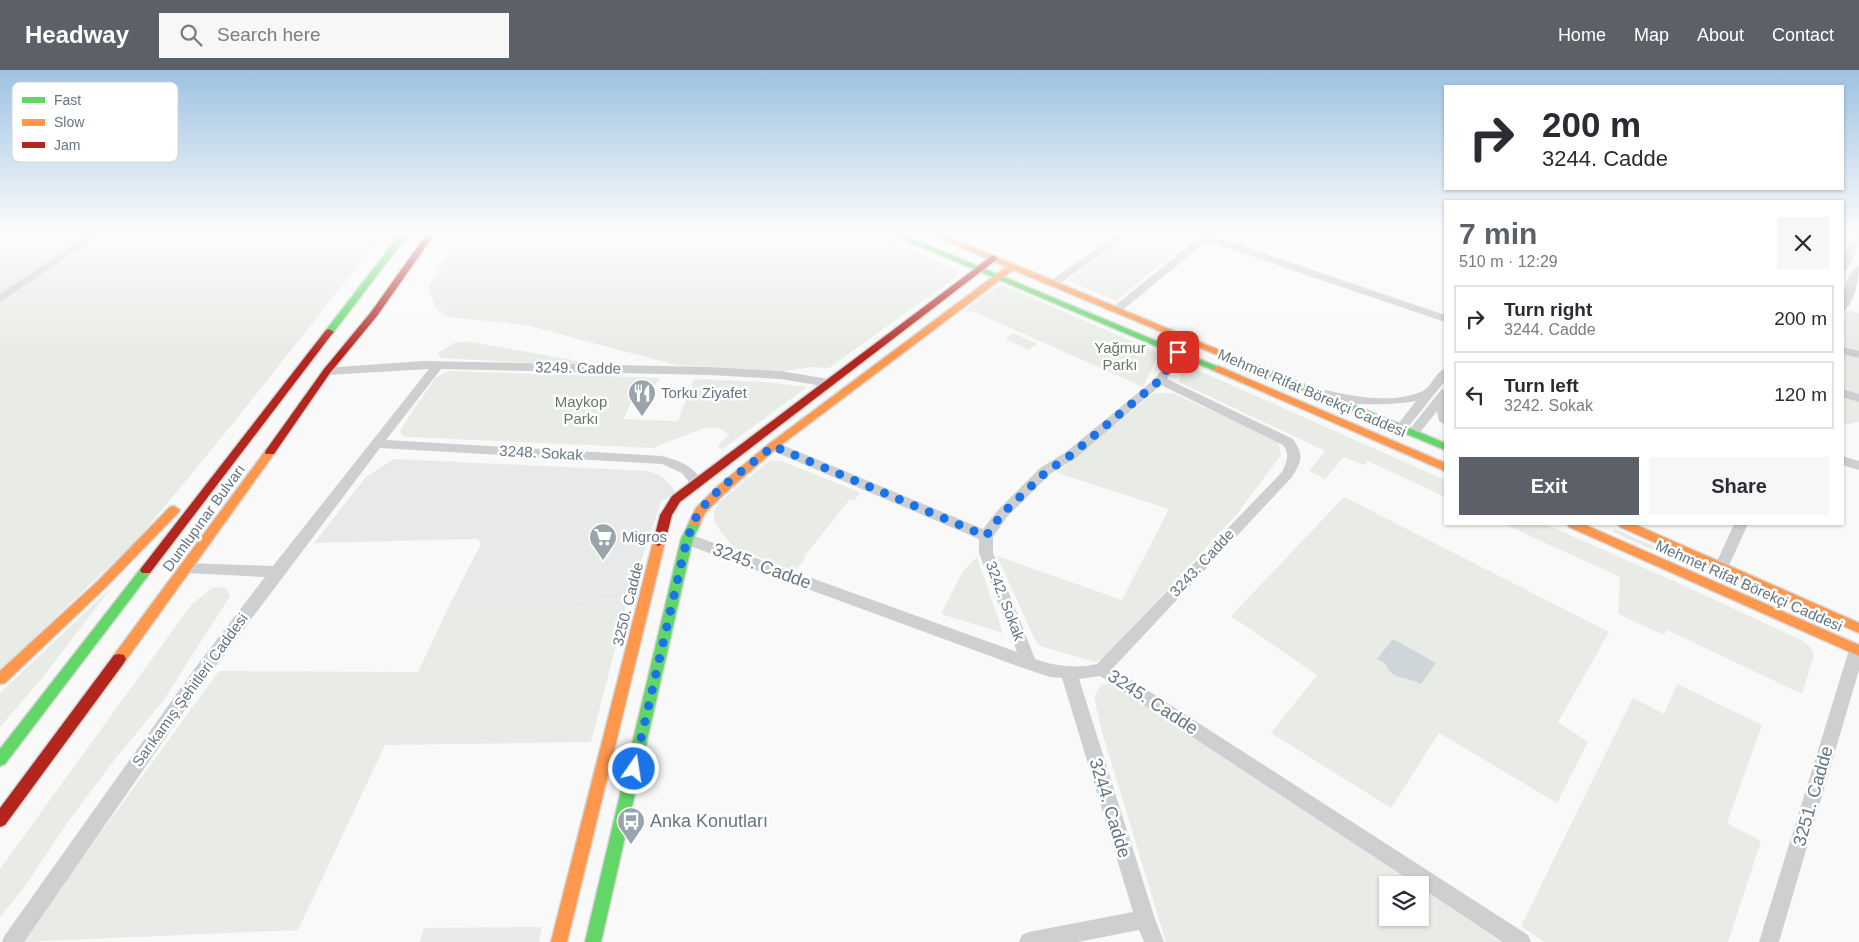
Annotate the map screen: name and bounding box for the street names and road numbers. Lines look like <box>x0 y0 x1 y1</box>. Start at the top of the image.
street label: Mehmet Rifat Börekçi Caddesi <box>1216 345 1409 440</box>
street label: 3249. Cadde <box>535 358 621 377</box>
street label: 3248. Sokak <box>499 442 584 463</box>
street label: Dumlupınar Bulvarı <box>159 461 248 575</box>
street label: 3243. Cadde <box>1166 525 1237 600</box>
street label: Mehmet Rifat Börekçi Caddesi <box>1653 537 1845 635</box>
street label: 3245. Cadde <box>710 539 814 593</box>
street label: 3242. Sokak <box>983 559 1029 643</box>
street label: 3250. Cadde <box>609 560 646 648</box>
street label: Sarıkamış Şehitleri Caddesi <box>128 610 251 770</box>
street label: 3245. Cadde <box>1104 666 1202 738</box>
street label: 3251. Cadde <box>1789 744 1837 848</box>
street label: 3244. Cadde <box>1085 756 1135 860</box>

